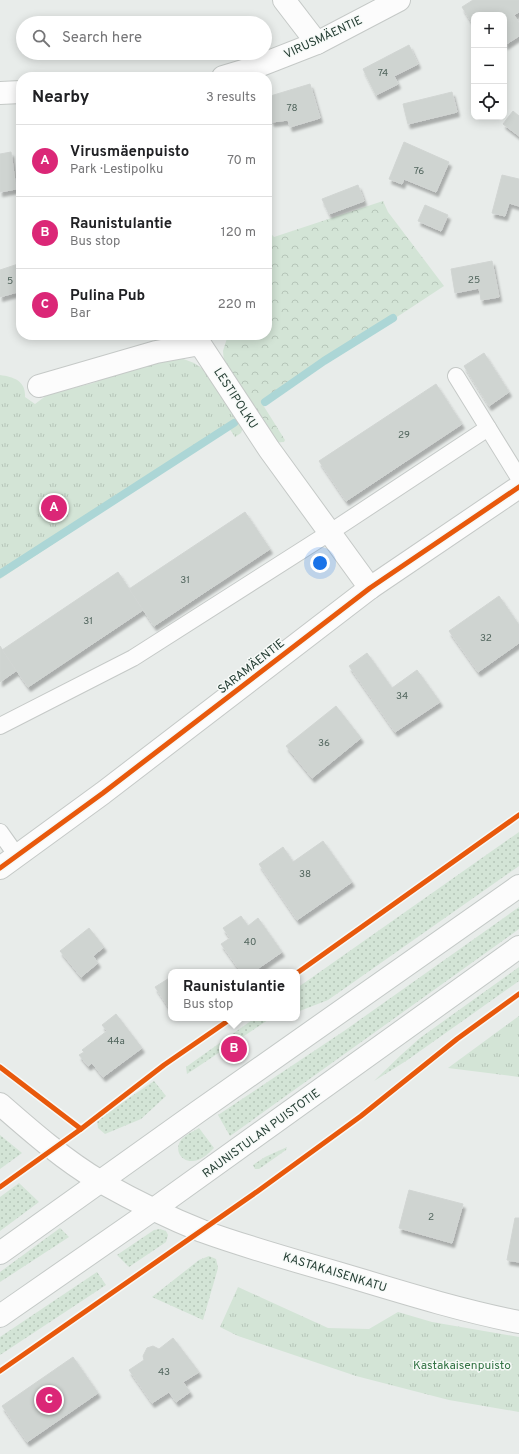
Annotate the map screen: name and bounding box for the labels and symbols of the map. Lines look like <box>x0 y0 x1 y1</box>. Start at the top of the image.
street label: VIRUSMÄENTIE <box>282 13 365 63</box>
house number: 74 <box>378 67 388 80</box>
house number: 78 <box>286 102 298 115</box>
house number: 76 <box>414 165 424 178</box>
house number: 25 <box>468 274 480 287</box>
house number: 5 <box>7 275 13 288</box>
street label: LESTIPOLKU <box>209 365 261 432</box>
house number: 29 <box>398 429 410 442</box>
pin: A <box>41 493 67 523</box>
your location <box>310 553 330 573</box>
house number: 31 <box>180 574 190 587</box>
house number: 31 <box>83 615 93 628</box>
house number: 32 <box>480 632 492 645</box>
street label: SARAMÄENTIE <box>215 636 288 698</box>
house number: 34 <box>396 690 408 703</box>
house number: 36 <box>318 737 330 750</box>
house number: 38 <box>299 868 311 881</box>
house number: 40 <box>244 936 256 949</box>
pin: B <box>221 1034 247 1064</box>
house number: 44a <box>107 1035 125 1048</box>
street label: RAUNISTULAN PUISTOTIE <box>199 1086 324 1182</box>
house number: 2 <box>428 1211 434 1224</box>
street label: KASTAKAISENKATU <box>281 1250 389 1296</box>
park label: Kastakaisenpuisto <box>413 1358 511 1374</box>
house number: 43 <box>158 1366 170 1379</box>
pin: C <box>36 1385 62 1415</box>

